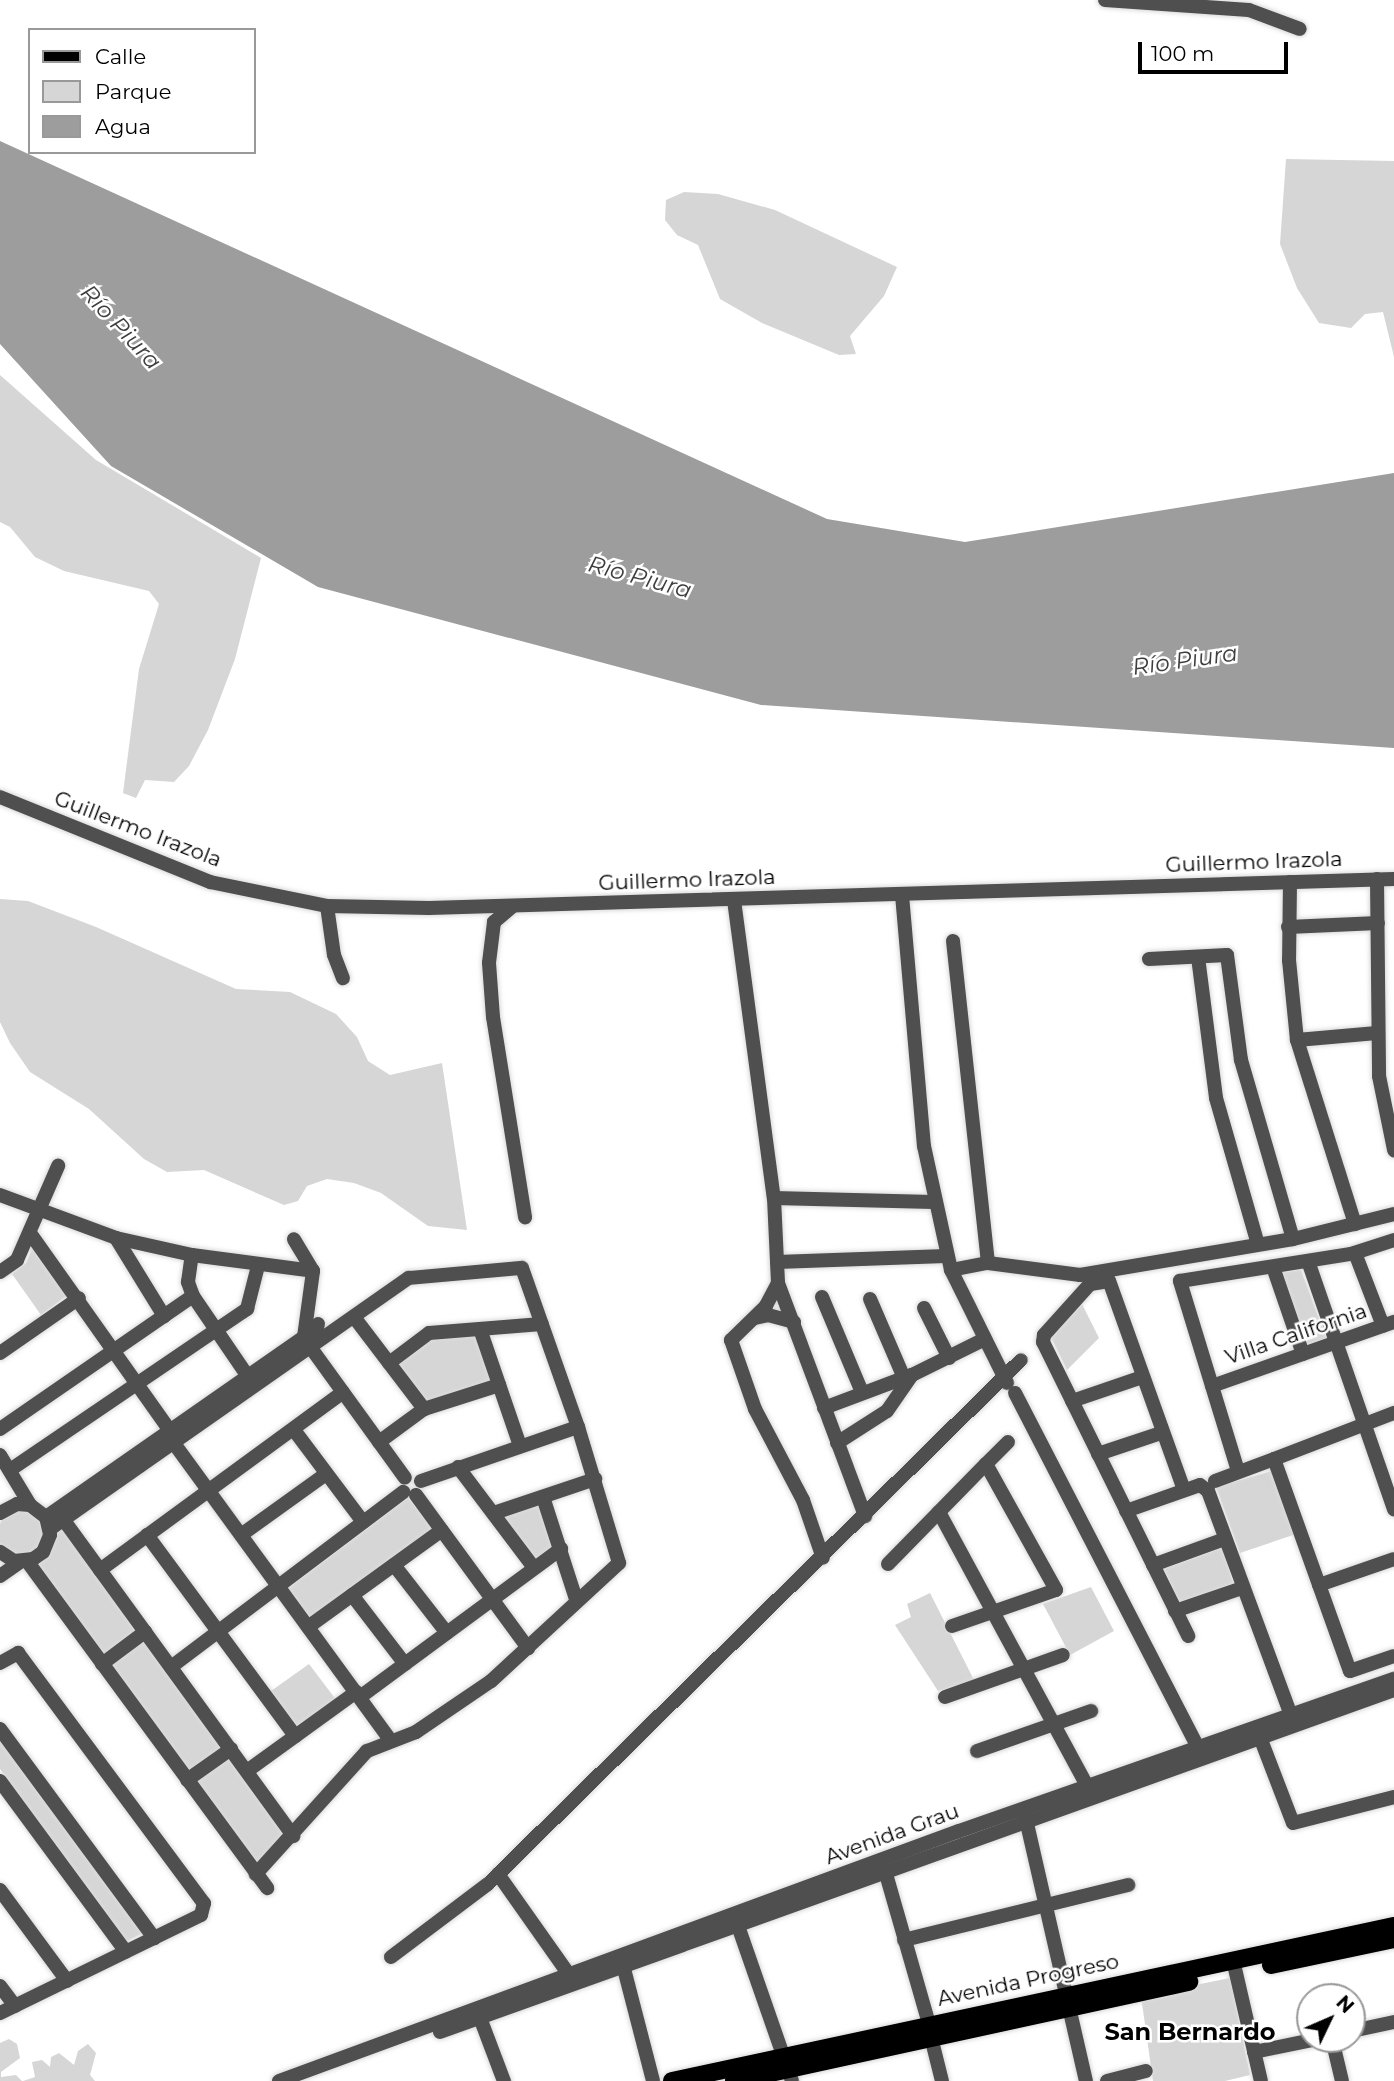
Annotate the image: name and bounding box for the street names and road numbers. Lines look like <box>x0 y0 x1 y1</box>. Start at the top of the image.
street label: Guillermo Irazola <box>51 785 225 873</box>
street label: Guillermo Irazola <box>1165 846 1343 878</box>
street label: Guillermo Irazola <box>598 864 776 896</box>
street label: Villa California <box>1222 1298 1370 1370</box>
street label: Avenida Grau <box>822 1798 962 1870</box>
street label: Avenida Progreso <box>935 1948 1121 2012</box>

